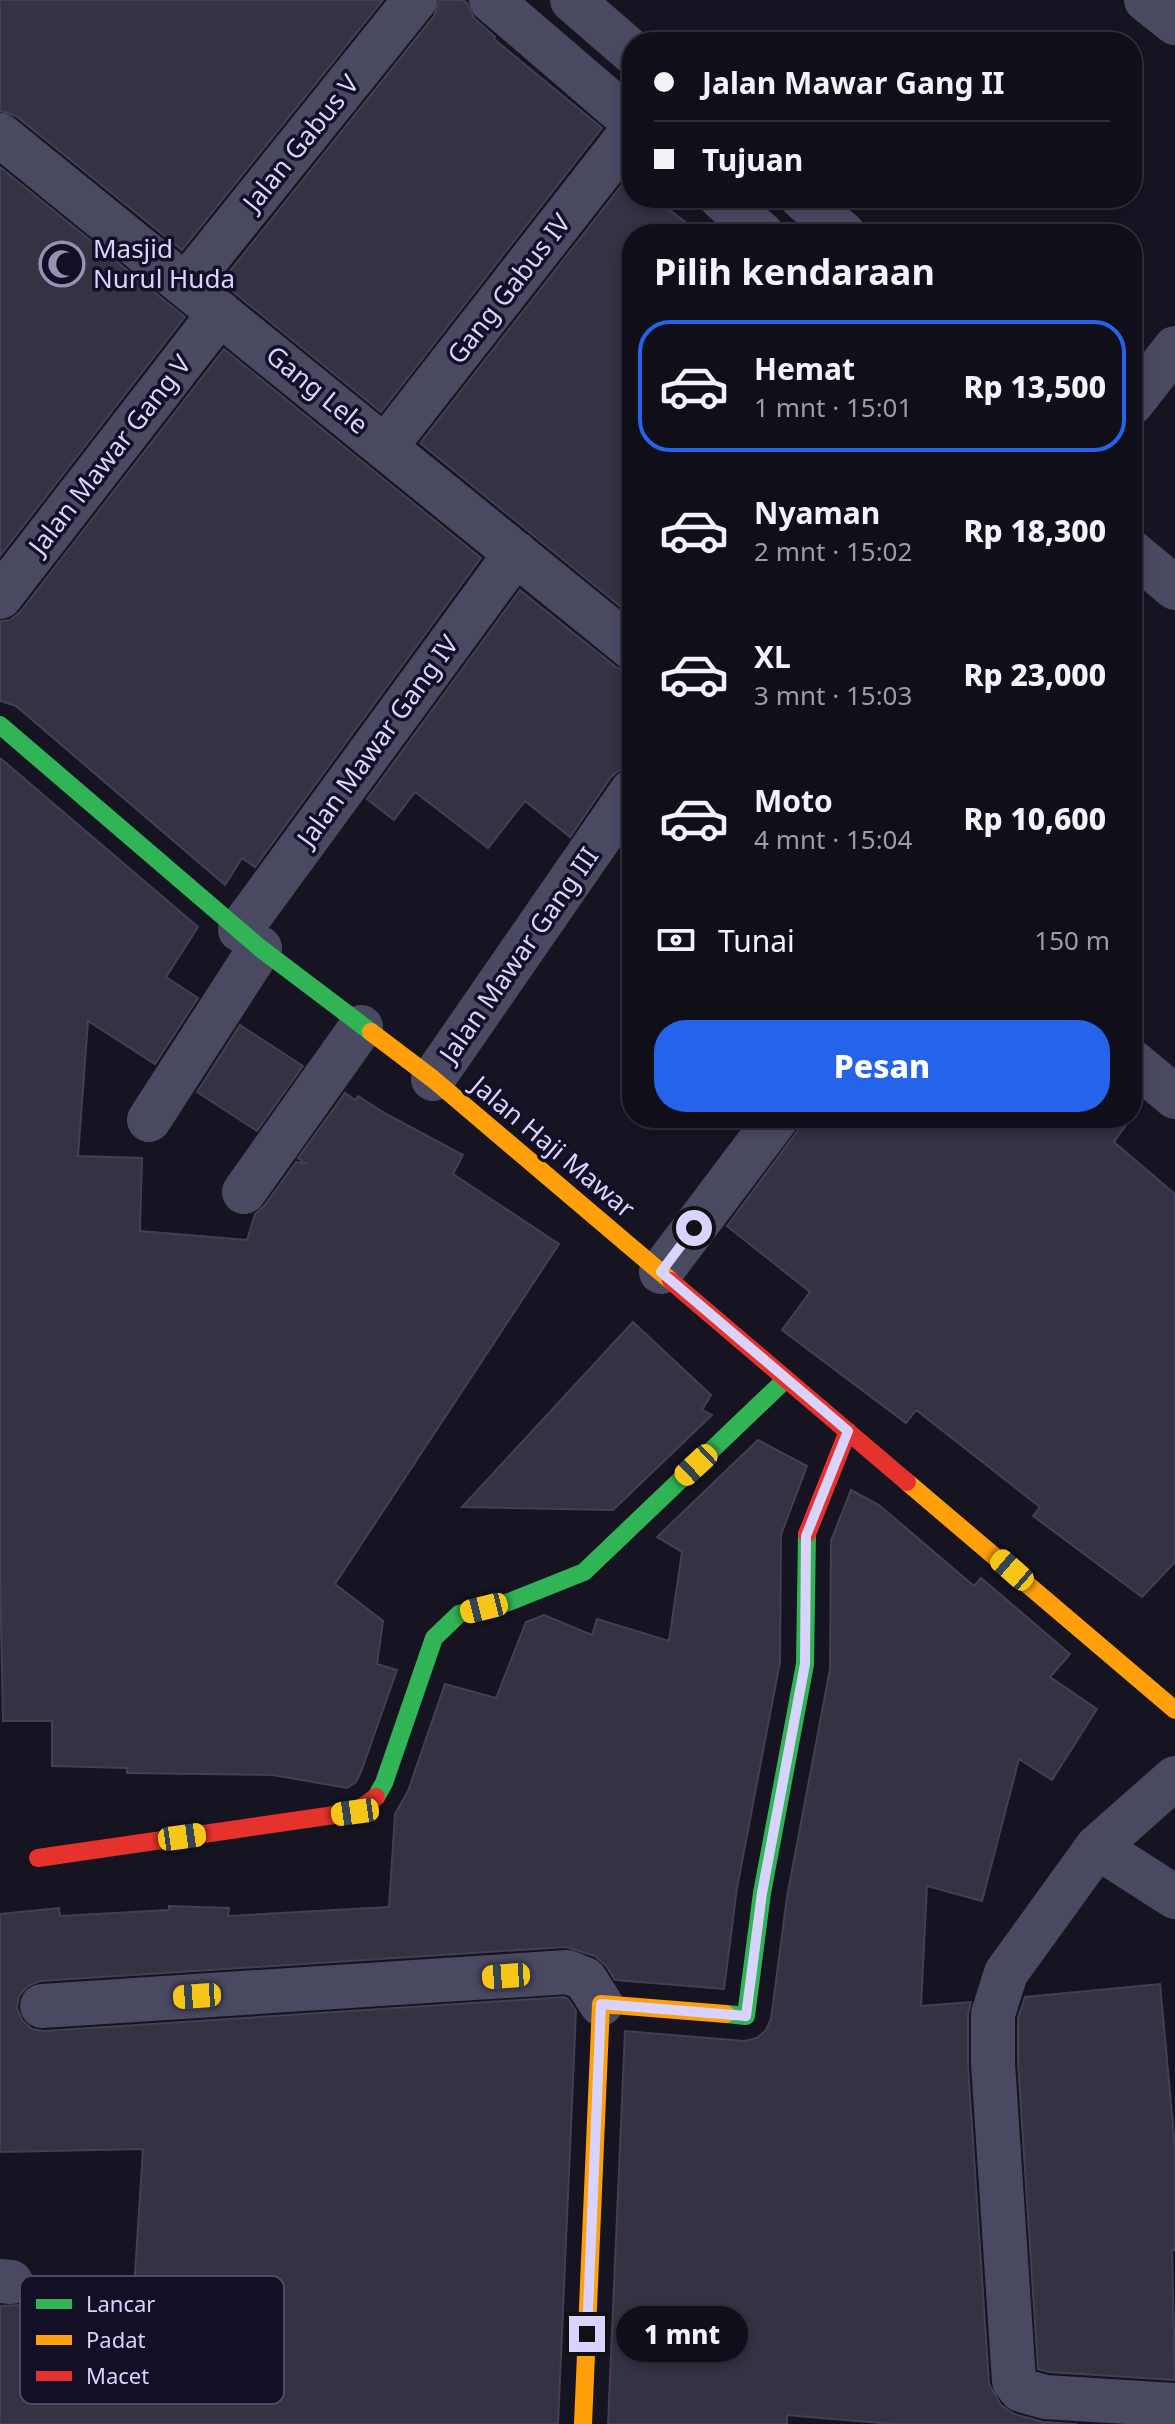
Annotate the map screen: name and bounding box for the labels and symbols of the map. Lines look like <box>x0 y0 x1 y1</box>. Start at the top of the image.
street label: Jalan Gabus V <box>232 66 367 221</box>
street label: Gang Gabus IV <box>438 205 579 371</box>
place label: Masjid Nurul Huda <box>93 230 235 296</box>
mosque icon: Masjid Nurul Huda <box>38 240 86 288</box>
street label: Gang Lele <box>259 337 376 442</box>
street label: Jalan Mawar Gang V <box>18 347 199 564</box>
street label: Jalan Mawar Gang IV <box>286 627 466 856</box>
street label: Jalan Mawar Gang III <box>429 840 606 1072</box>
street label: Jalan Haji Mawar <box>462 1065 643 1226</box>
route start <box>676 1210 712 1246</box>
car <box>670 1440 722 1490</box>
car <box>986 1545 1038 1595</box>
car <box>458 1591 510 1625</box>
car <box>330 1797 380 1827</box>
car <box>157 1822 207 1852</box>
car <box>481 1962 531 1990</box>
car <box>172 1982 222 2010</box>
legend <box>20 2276 284 2404</box>
text: Lancar <box>86 2288 155 2318</box>
callout: 1 mnt <box>615 2306 747 2362</box>
route end <box>569 2316 605 2352</box>
text: Padat <box>86 2324 146 2354</box>
text: Macet <box>86 2360 149 2390</box>

